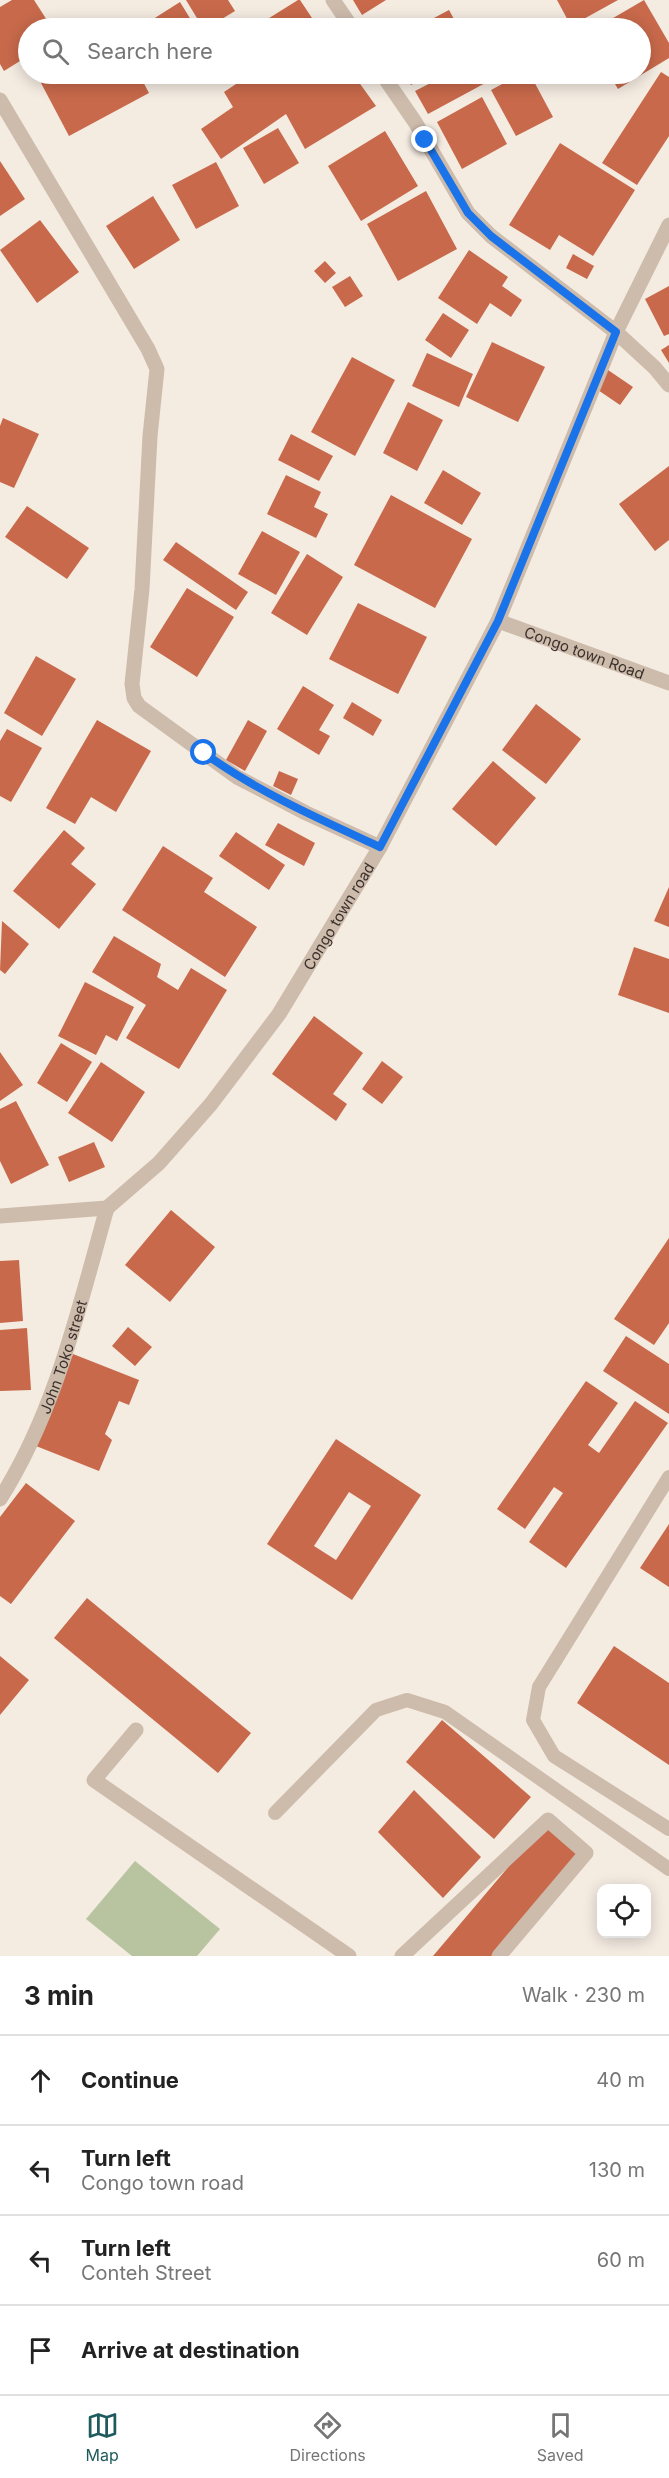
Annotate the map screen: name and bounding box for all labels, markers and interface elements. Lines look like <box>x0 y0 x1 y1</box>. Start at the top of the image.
search box <box>18 18 651 84</box>
icon: search <box>39 35 72 68</box>
text: Search here <box>87 38 213 64</box>
route end <box>411 126 437 152</box>
street label: Congo town Road <box>522 622 647 683</box>
route start <box>190 739 216 765</box>
street label: Congo town road <box>298 859 378 973</box>
street label: John Toko street <box>35 1298 91 1417</box>
map controls <box>597 1884 651 1938</box>
button: locate <box>597 1884 651 1938</box>
text: 3 min <box>24 1980 94 2011</box>
text: Walk · 230 m <box>522 1983 645 2007</box>
icon: ahead <box>24 2064 57 2097</box>
text: Continue <box>81 2067 179 2093</box>
text: 40 m <box>596 2068 645 2092</box>
text: Turn left <box>81 2145 171 2171</box>
icon: left <box>24 2154 57 2187</box>
text: 130 m <box>589 2158 645 2182</box>
text: Congo town road <box>81 2171 244 2195</box>
text: Turn left <box>81 2235 171 2261</box>
icon: left <box>24 2244 57 2277</box>
text: 60 m <box>597 2248 645 2272</box>
text: Conteh Street <box>81 2261 211 2285</box>
icon: arrive <box>24 2334 57 2367</box>
text: Arrive at destination <box>81 2337 300 2363</box>
tab: Map <box>85 2409 119 2465</box>
tab: Directions <box>290 2409 366 2465</box>
tab: Saved <box>537 2409 584 2465</box>

